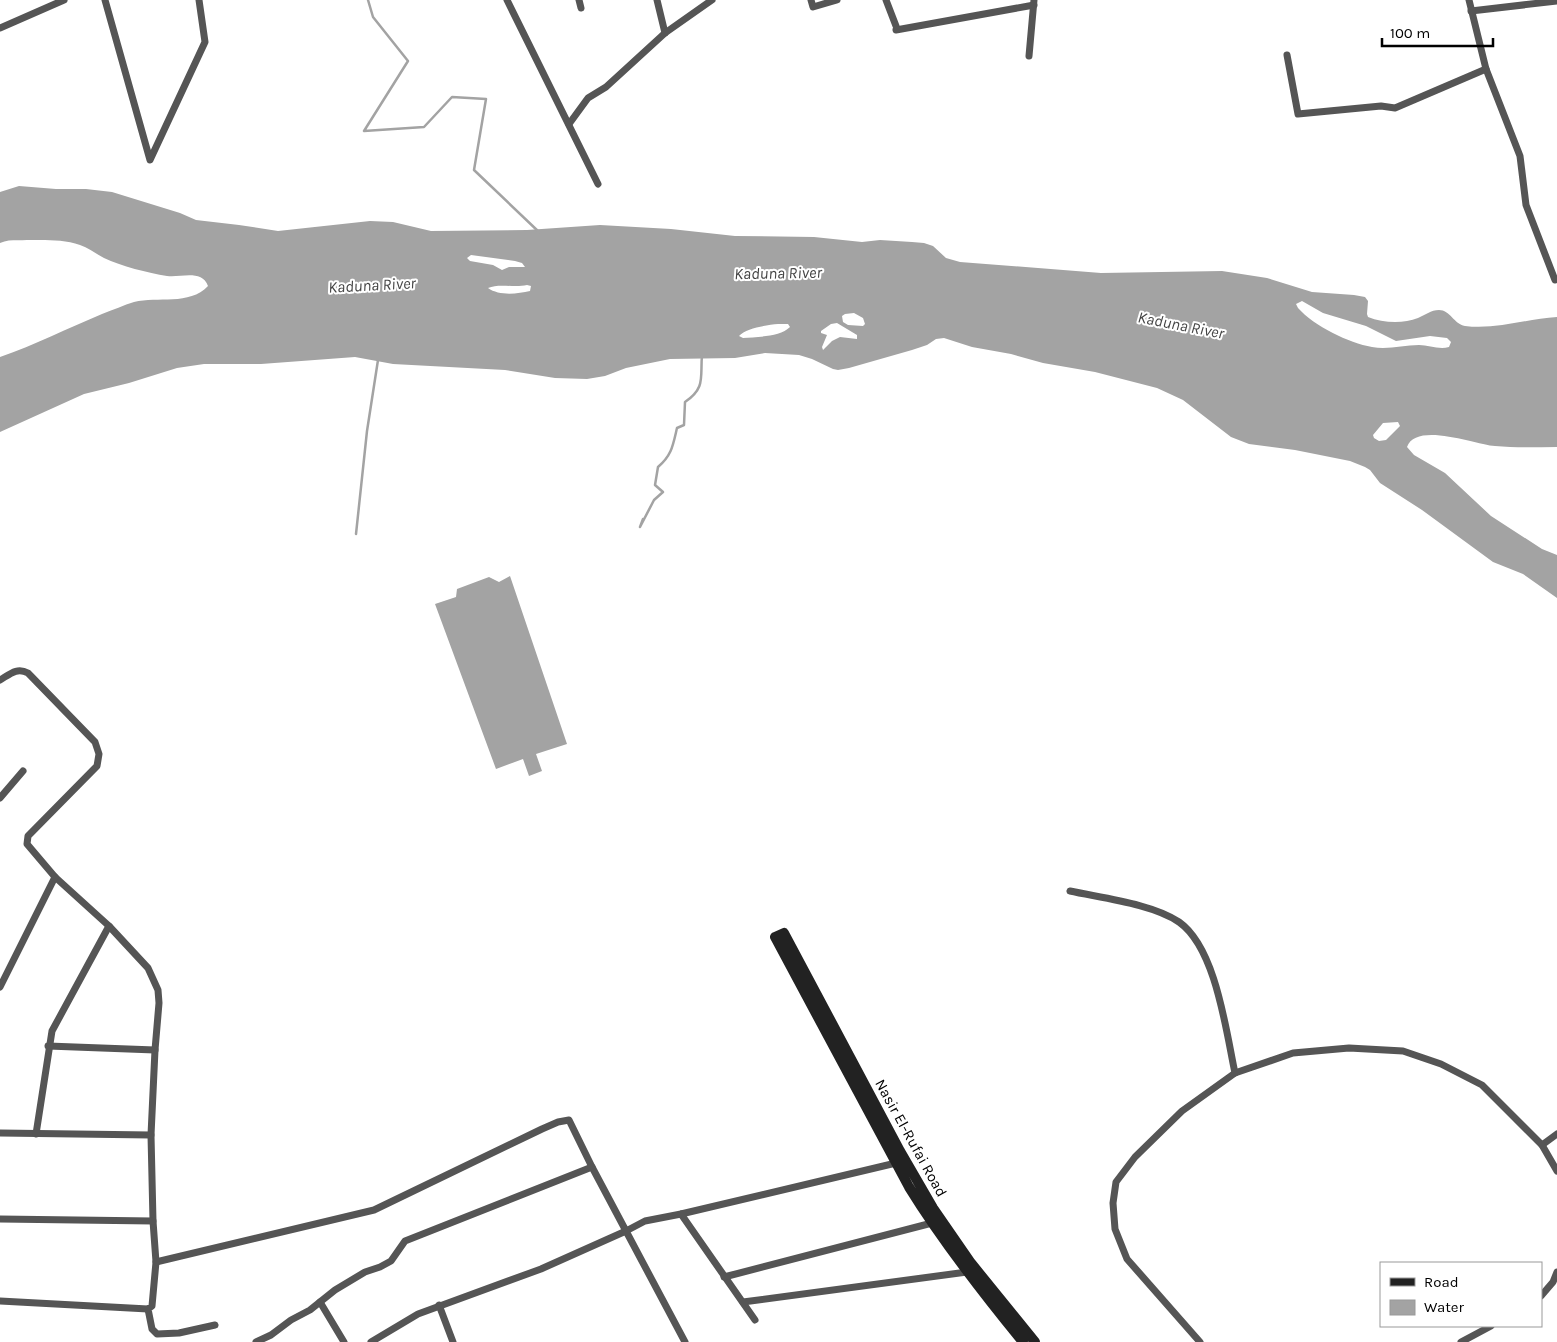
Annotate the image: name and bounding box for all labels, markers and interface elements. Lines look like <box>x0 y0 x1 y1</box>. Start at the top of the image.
scale bar <box>1382 15 1493 47</box>
text: 100 m <box>1390 24 1430 42</box>
water label: Kaduna River <box>734 263 822 283</box>
water label: Kaduna River <box>328 273 417 297</box>
water label: Kaduna River <box>1136 307 1226 343</box>
street label: Nasir El-Rufai Road <box>871 1076 951 1200</box>
legend <box>1380 1262 1542 1327</box>
text: Road <box>1424 1273 1459 1291</box>
text: Water <box>1424 1298 1465 1316</box>

